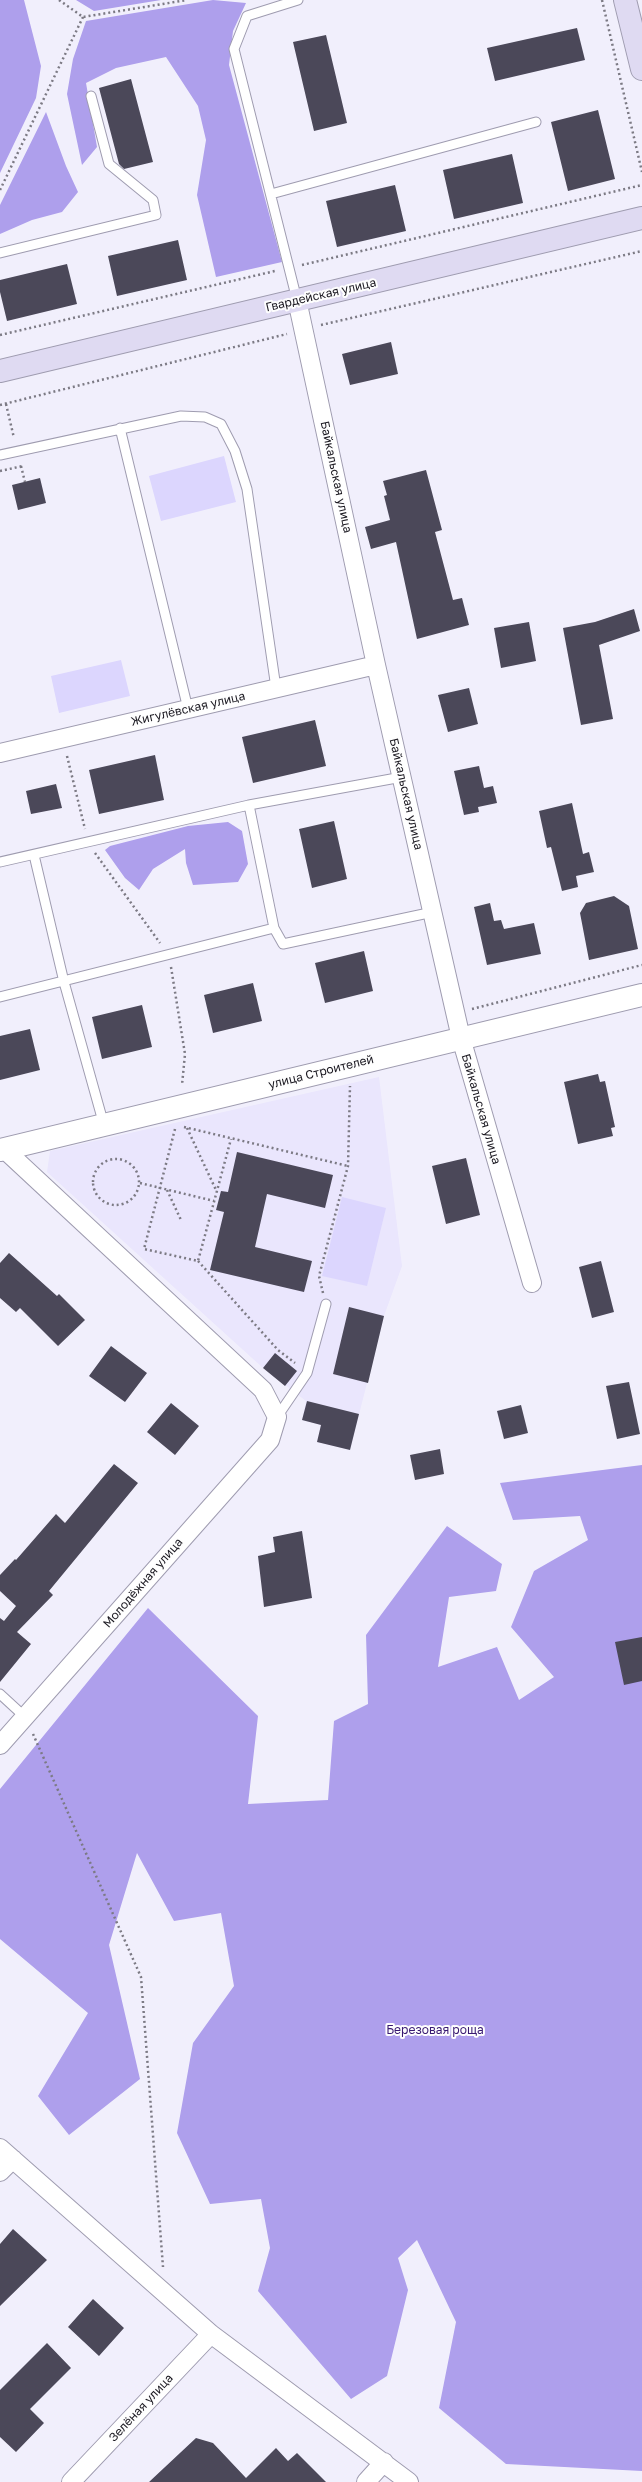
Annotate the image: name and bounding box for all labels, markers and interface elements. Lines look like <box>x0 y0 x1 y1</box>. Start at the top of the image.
street label: Гвардейская улица <box>264 275 378 315</box>
street label: Байкальская улица <box>317 420 355 534</box>
street label: Жигулёвская улица <box>129 689 247 729</box>
street label: Байкальская улица <box>386 737 426 851</box>
street label: улица Строителей <box>267 1052 375 1092</box>
street label: Байкальская улица <box>458 1052 504 1166</box>
street label: Молодёжная улица <box>100 1535 186 1631</box>
park label: Березовая роща <box>386 2023 484 2037</box>
street label: Зелёная улица <box>106 2371 176 2445</box>

